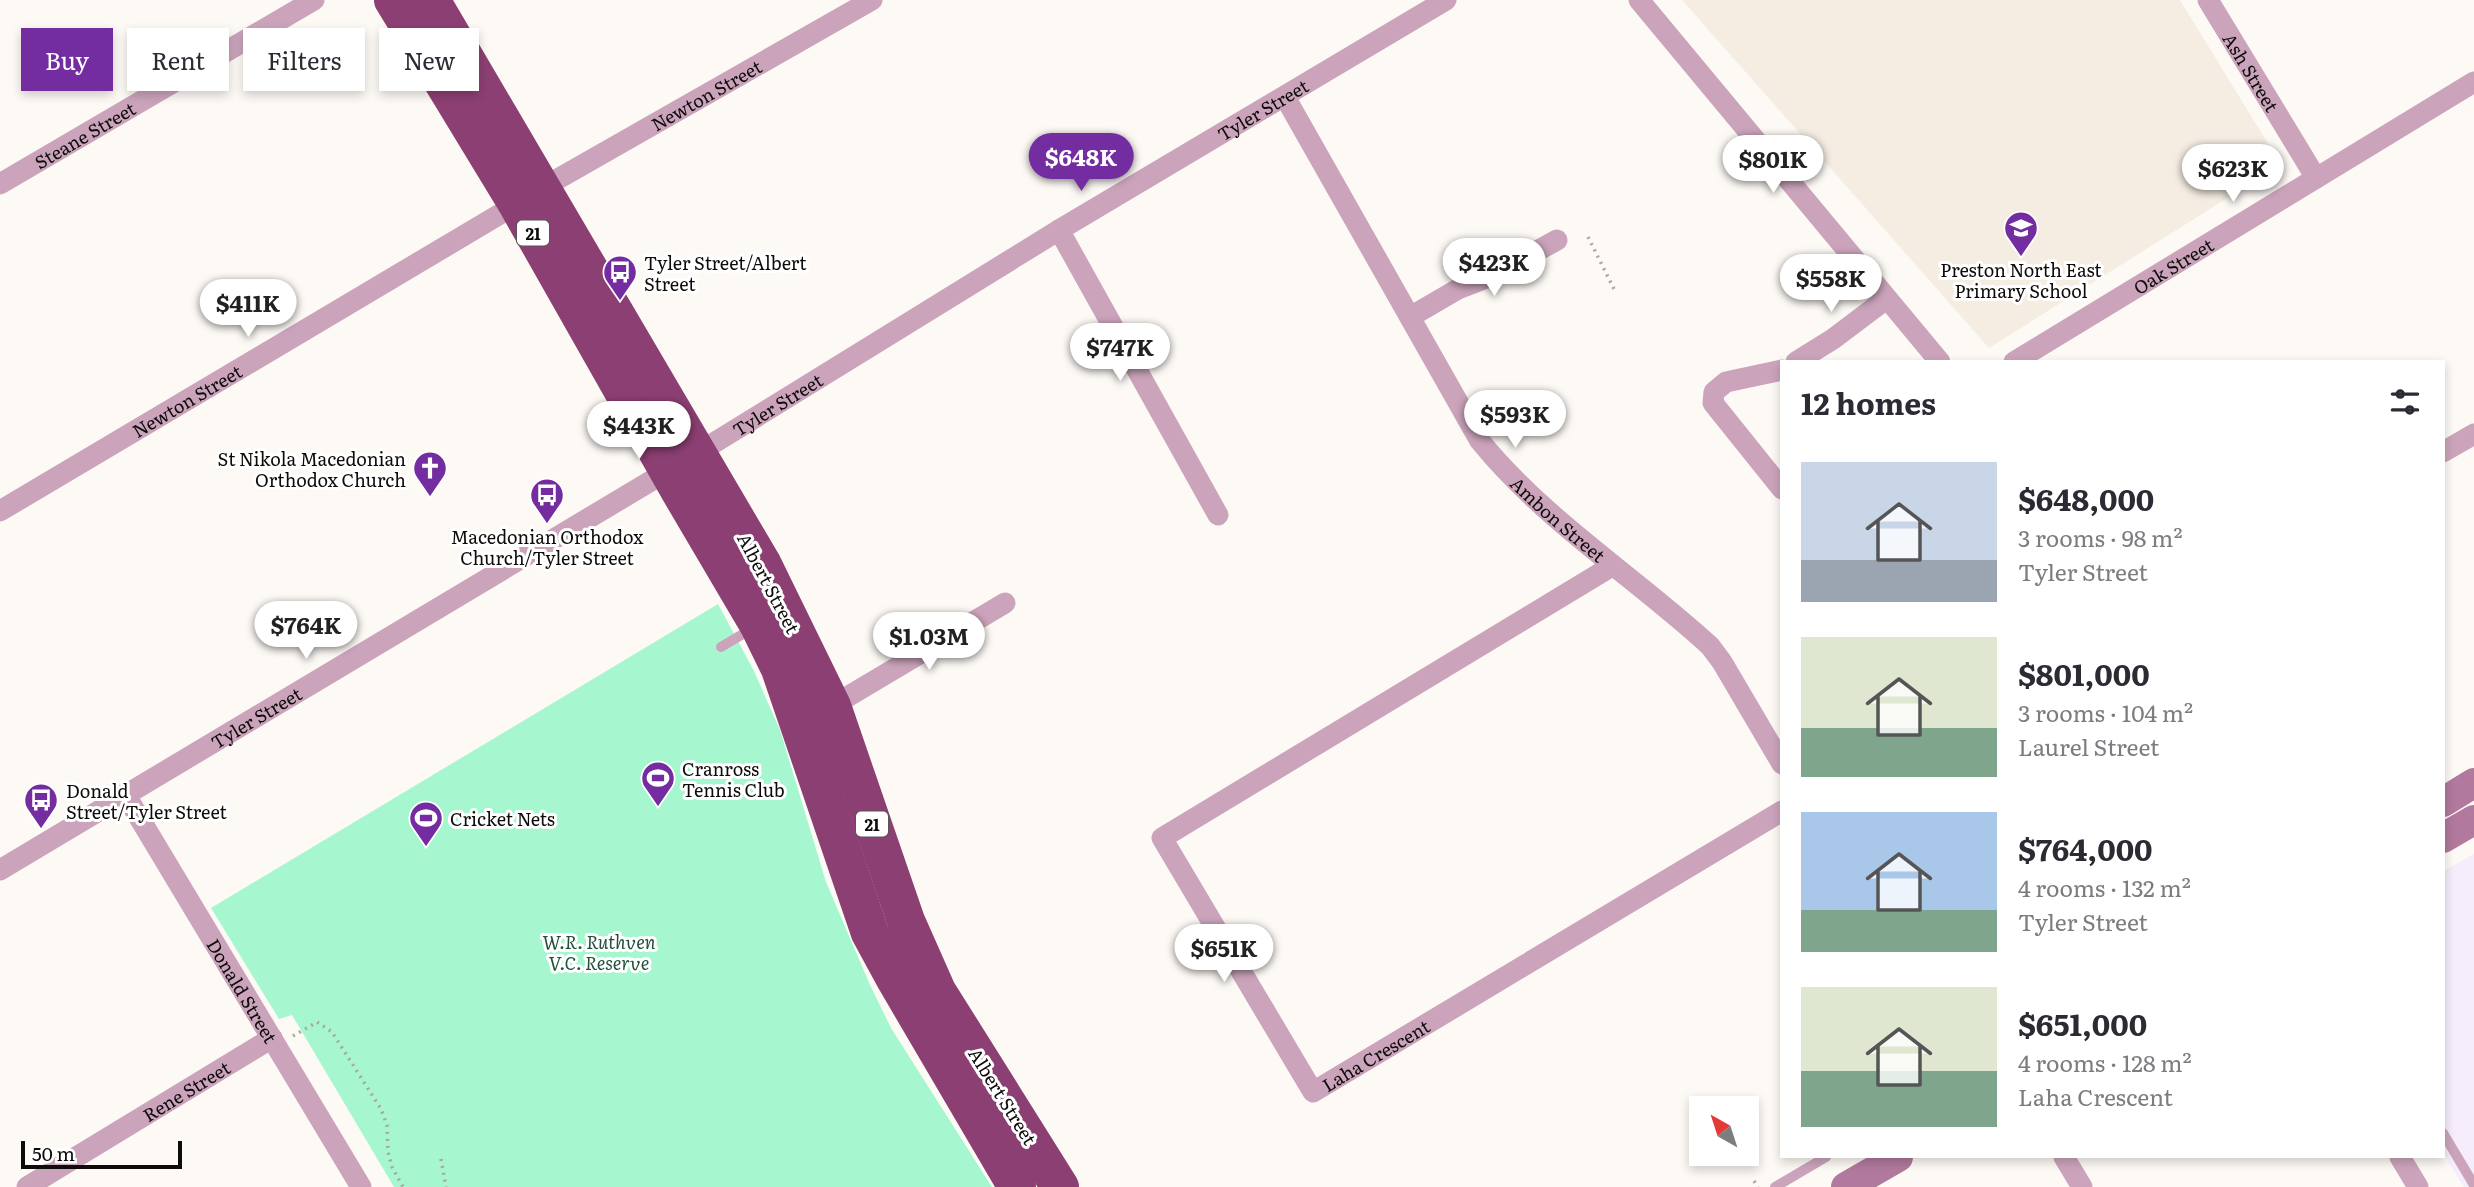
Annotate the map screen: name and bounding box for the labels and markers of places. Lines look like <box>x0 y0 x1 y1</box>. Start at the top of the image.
pin: $648K <box>1032 134 1130 193</box>
pin: $801K <box>1724 136 1822 195</box>
pin: $623K <box>2184 144 2282 204</box>
school or university icon: Preston North East Primary School <box>2002 209 2040 258</box>
pin: $423K <box>1445 238 1543 298</box>
place label: Tyler Street/Albert Street <box>644 249 807 297</box>
bus stop icon: Tyler Street/Albert Street <box>601 253 639 302</box>
pin: $558K <box>1782 254 1880 314</box>
place label: Preston North East Primary School <box>1940 256 2102 304</box>
pin: $411K <box>199 280 297 339</box>
pin: $747K <box>1071 324 1169 383</box>
pin: $593K <box>1466 391 1564 450</box>
pin: $443K <box>590 402 688 461</box>
place label: St Nikola Macedonian Orthodox Church <box>218 445 406 493</box>
church icon: St Nikola Macedonian Orthodox Church <box>411 449 449 498</box>
bus stop icon: Macedonian Orthodox Church/Tyler Street <box>528 476 566 525</box>
place label: Macedonian Orthodox Church/Tyler Street <box>451 523 644 571</box>
pin: $764K <box>257 602 355 661</box>
pin: $1.03M <box>872 612 986 672</box>
place label: Cranross Tennis Club <box>682 755 785 803</box>
sports icon: Cranross Tennis Club <box>639 759 677 808</box>
place label: Donald Street/Tyler Street <box>66 777 227 825</box>
bus stop icon: Donald Street/Tyler Street <box>22 781 60 830</box>
sports icon: Cricket Nets <box>407 799 445 848</box>
place label: Cricket Nets <box>450 805 555 832</box>
pin: $651K <box>1175 925 1273 984</box>

